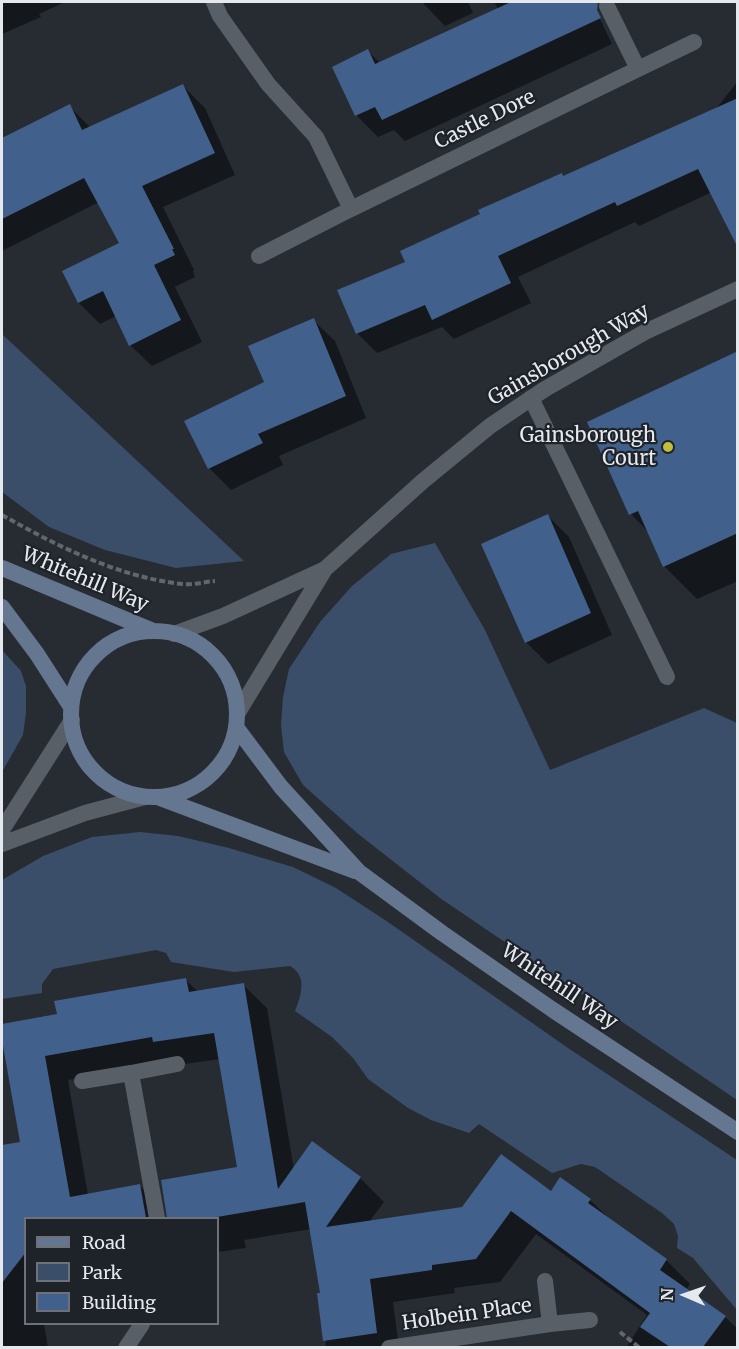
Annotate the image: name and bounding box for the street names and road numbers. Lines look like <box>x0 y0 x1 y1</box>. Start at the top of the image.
street label: Castle Dore <box>431 85 539 155</box>
street label: Gainsborough Way <box>484 299 654 411</box>
street label: Whitehill Way <box>18 543 152 617</box>
street label: Whitehill Way <box>496 939 622 1035</box>
street label: Holbein Place <box>401 1294 533 1336</box>

